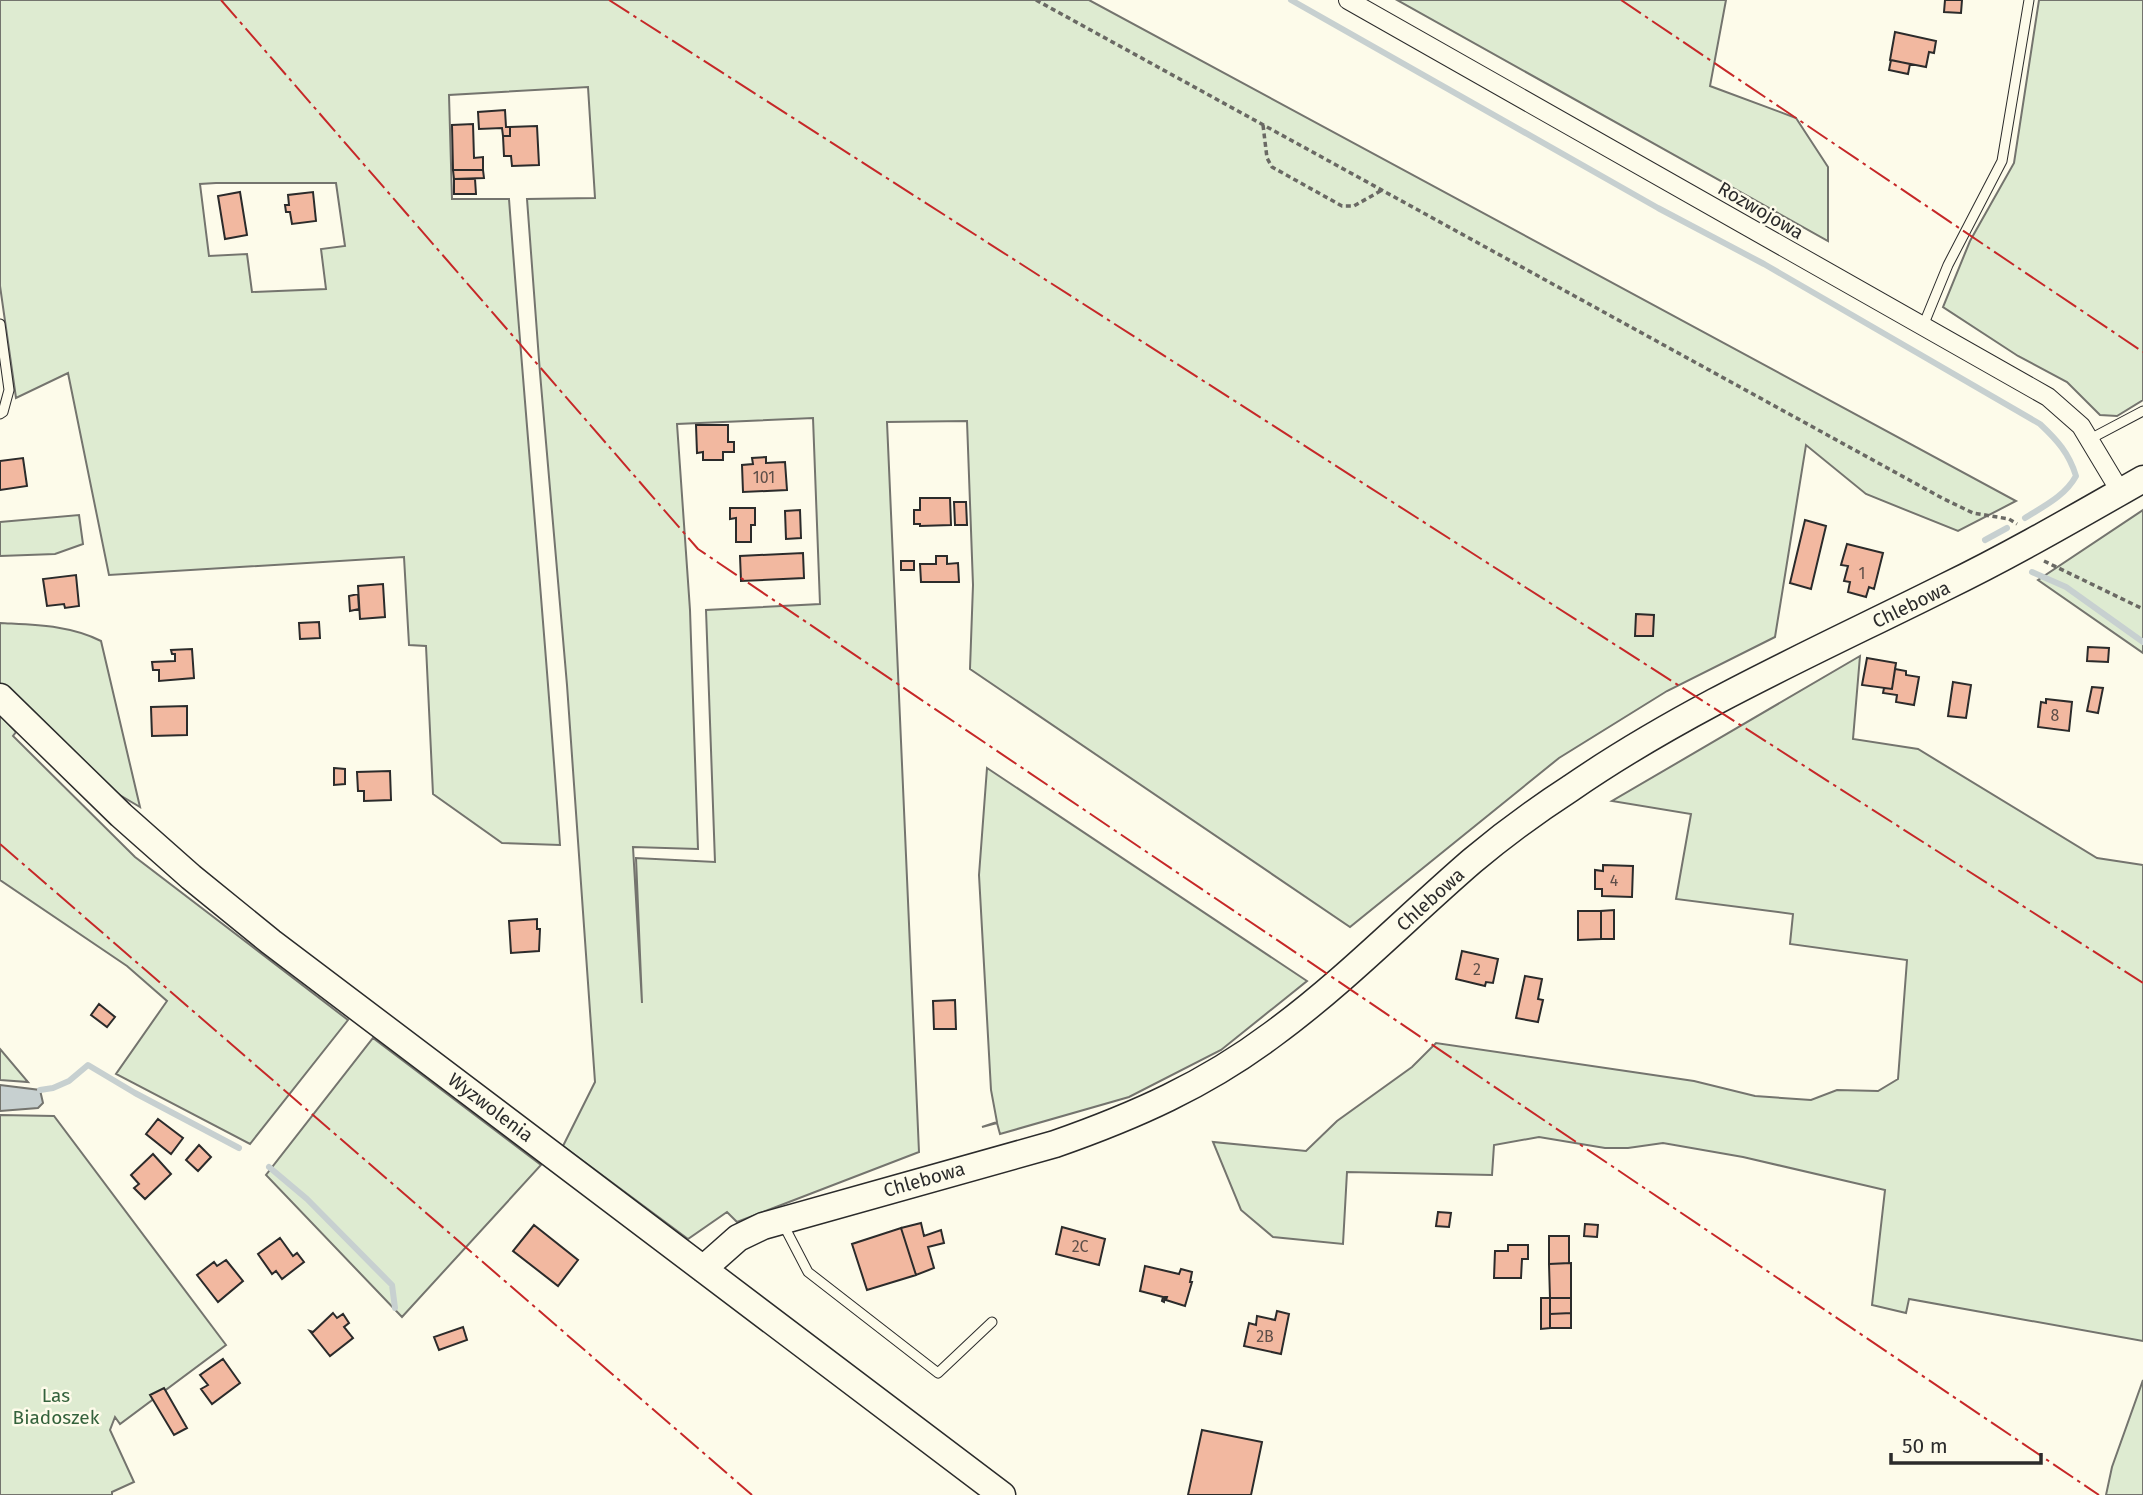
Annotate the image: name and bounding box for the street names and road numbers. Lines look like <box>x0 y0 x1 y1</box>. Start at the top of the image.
street label: Rozwojowa <box>1714 177 1808 244</box>
street label: Chlebowa <box>1869 576 1954 633</box>
street label: Chlebowa <box>1392 863 1469 936</box>
street label: Wyzwolenia <box>444 1068 538 1147</box>
street label: Chlebowa <box>881 1157 967 1202</box>

